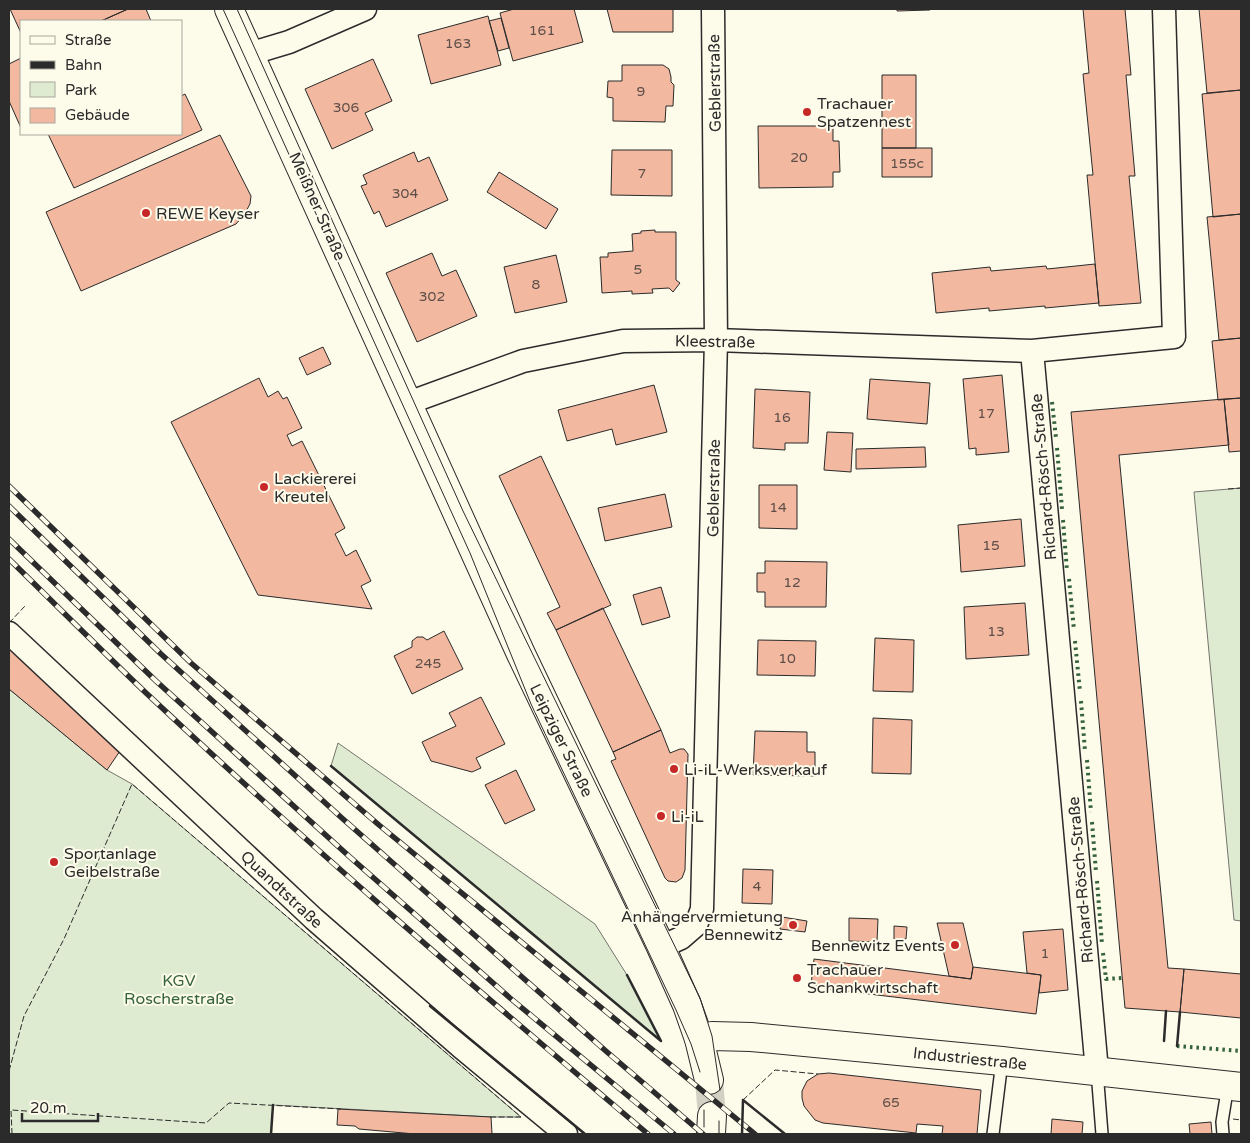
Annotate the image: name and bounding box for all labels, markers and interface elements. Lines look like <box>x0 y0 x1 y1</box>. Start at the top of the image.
legend <box>20 20 182 135</box>
house number: 161 <box>529 22 555 39</box>
text: Straße <box>65 31 111 49</box>
street label: Geblerstraße <box>704 34 726 132</box>
house number: 163 <box>445 35 471 52</box>
text: Bahn <box>65 56 102 74</box>
text: Park <box>65 81 97 99</box>
house number: 9 <box>637 83 645 100</box>
place label: Trachauer Spatzennest <box>817 94 911 132</box>
house number: 306 <box>333 99 359 116</box>
text: Gebäude <box>65 106 130 124</box>
marker: Trachauer Spatzennest <box>801 106 813 118</box>
street label: Meißner Straße <box>284 149 350 264</box>
house number: 20 <box>790 149 808 166</box>
house number: 155c <box>890 155 924 172</box>
house number: 7 <box>638 165 646 182</box>
house number: 304 <box>392 185 418 202</box>
place label: REWE Keyser <box>156 204 260 224</box>
marker: REWE Keyser <box>140 207 152 219</box>
house number: 5 <box>634 261 642 278</box>
house number: 8 <box>532 276 541 293</box>
house number: 302 <box>419 288 445 305</box>
street label: Kleestraße <box>675 331 755 353</box>
street label: Richard-Rösch-Straße <box>1027 393 1061 561</box>
house number: 17 <box>977 405 995 422</box>
house number: 16 <box>773 409 791 426</box>
street label: Geblerstraße <box>703 439 725 537</box>
place label: Lackiererei Kreutel <box>274 469 356 507</box>
marker: Lackiererei Kreutel <box>258 481 270 493</box>
house number: 14 <box>769 499 787 516</box>
house number: 15 <box>982 537 1000 554</box>
house number: 12 <box>783 574 801 591</box>
house number: 13 <box>987 623 1005 640</box>
house number: 10 <box>778 650 796 667</box>
house number: 245 <box>415 655 441 672</box>
street label: Leipziger Straße <box>525 681 597 800</box>
place label: Li-iL-Werksverkauf <box>684 760 828 780</box>
marker: Li-iL-Werksverkauf <box>668 763 680 775</box>
street label: Richard-Rösch-Straße <box>1064 796 1098 964</box>
place label: Li-iL <box>671 807 704 827</box>
marker: Li-iL <box>655 810 667 822</box>
place label: Sportanlage Geibelstraße <box>64 844 160 882</box>
street label: Quandtstraße <box>236 847 327 933</box>
marker: Sportanlage Geibelstraße <box>48 856 60 868</box>
house number: 4 <box>753 878 762 895</box>
place label: Anhängervermietung Bennewitz <box>621 907 783 945</box>
marker: Anhängervermietung Bennewitz <box>787 919 799 931</box>
place label: Bennewitz Events <box>811 936 945 956</box>
marker: Bennewitz Events <box>949 939 961 951</box>
house number: 1 <box>1041 945 1049 962</box>
place label: Trachauer Schankwirtschaft <box>807 960 938 998</box>
park label: KGV Roscherstraße <box>124 971 234 1009</box>
marker: Trachauer Schankwirtschaft <box>791 972 803 984</box>
street label: Industriestraße <box>912 1043 1028 1075</box>
scale bar <box>22 1090 99 1122</box>
house number: 65 <box>882 1094 900 1111</box>
text: 20 m <box>30 1099 67 1117</box>

